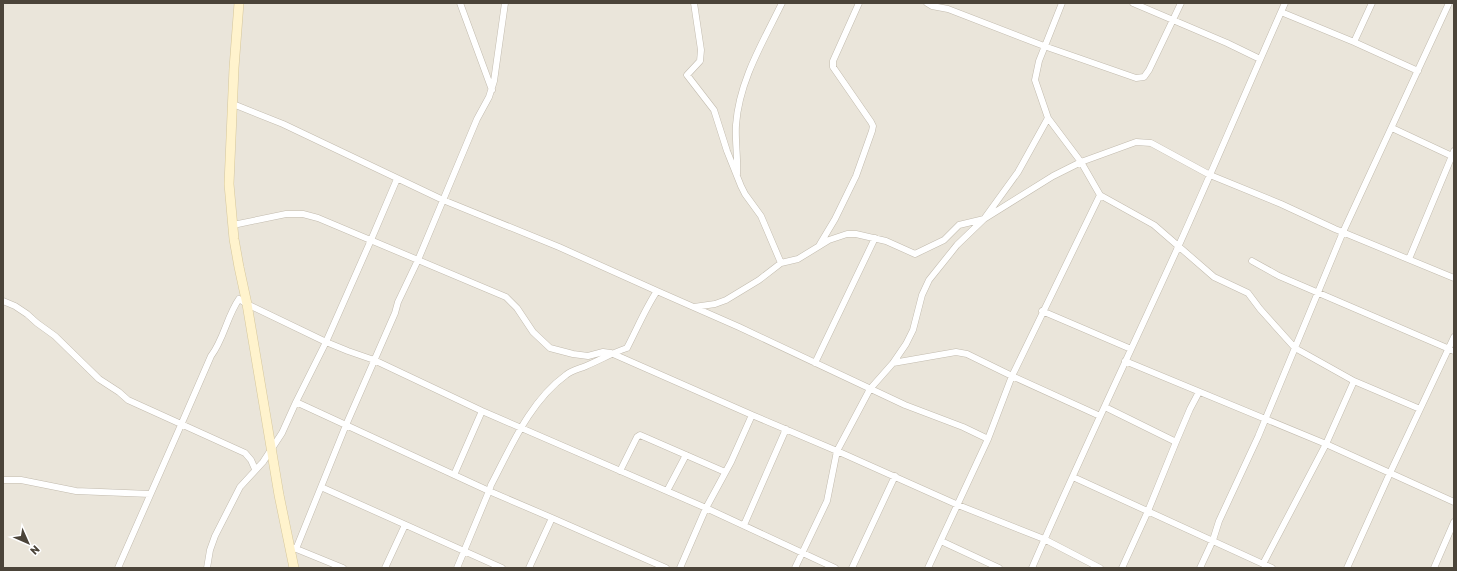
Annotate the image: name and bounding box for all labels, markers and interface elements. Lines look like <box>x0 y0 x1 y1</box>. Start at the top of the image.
north arrow <box>8 523 48 563</box>
text: N <box>27 542 42 557</box>

